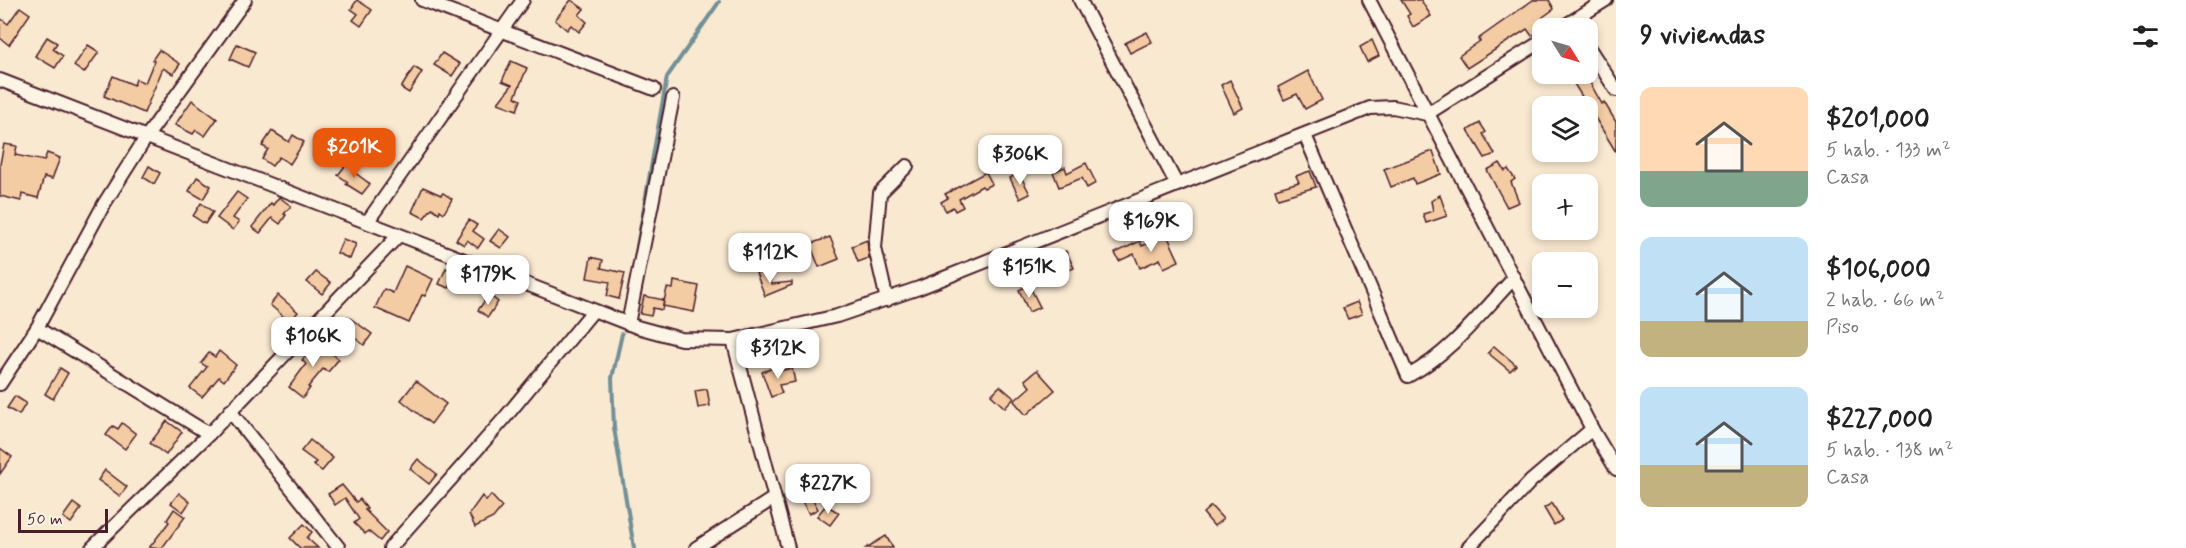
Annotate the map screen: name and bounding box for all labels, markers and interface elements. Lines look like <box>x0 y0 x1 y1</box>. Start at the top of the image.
north arrow <box>1532 18 1598 84</box>
map controls <box>1532 18 1598 318</box>
text: 9 viviendas <box>1640 19 1765 53</box>
icon: filters <box>2129 20 2162 53</box>
button: layers <box>1532 96 1598 162</box>
text: $201,000 <box>1826 103 1930 137</box>
icon: home <box>1688 111 1760 183</box>
pin: $201K <box>312 128 396 179</box>
text: $201K <box>327 134 381 161</box>
pin: $306K <box>978 135 1062 186</box>
text: 5 hab. · 133 m² <box>1826 137 1951 164</box>
text: $306K <box>992 141 1048 168</box>
text: Casa <box>1826 164 1869 191</box>
button: + <box>1532 174 1598 240</box>
pin: $169K <box>1109 202 1193 253</box>
text: $169K <box>1123 208 1179 235</box>
pin: $112K <box>728 233 812 284</box>
text: $112K <box>742 239 798 266</box>
pin: $151K <box>987 248 1071 299</box>
button: − <box>1532 252 1598 318</box>
text: $106,000 <box>1826 253 1931 287</box>
text: $151K <box>1002 254 1056 281</box>
pin: $179K <box>446 255 530 306</box>
text: $179K <box>460 261 516 288</box>
icon: home <box>1688 261 1760 333</box>
text: 2 hab. · 66 m² <box>1826 287 1944 314</box>
text: Piso <box>1826 314 1859 341</box>
pin: $106K <box>271 317 355 368</box>
text: $106K <box>285 323 341 350</box>
pin: $312K <box>736 329 820 380</box>
text: $312K <box>750 335 806 362</box>
text: $227,000 <box>1826 403 1933 437</box>
icon: home <box>1688 411 1760 483</box>
text: 5 hab. · 138 m² <box>1826 437 1953 464</box>
pin: $227K <box>786 464 870 515</box>
text: Casa <box>1826 464 1869 491</box>
text: $227K <box>799 470 857 497</box>
scale bar <box>18 506 108 534</box>
text: 50 m <box>27 509 63 530</box>

